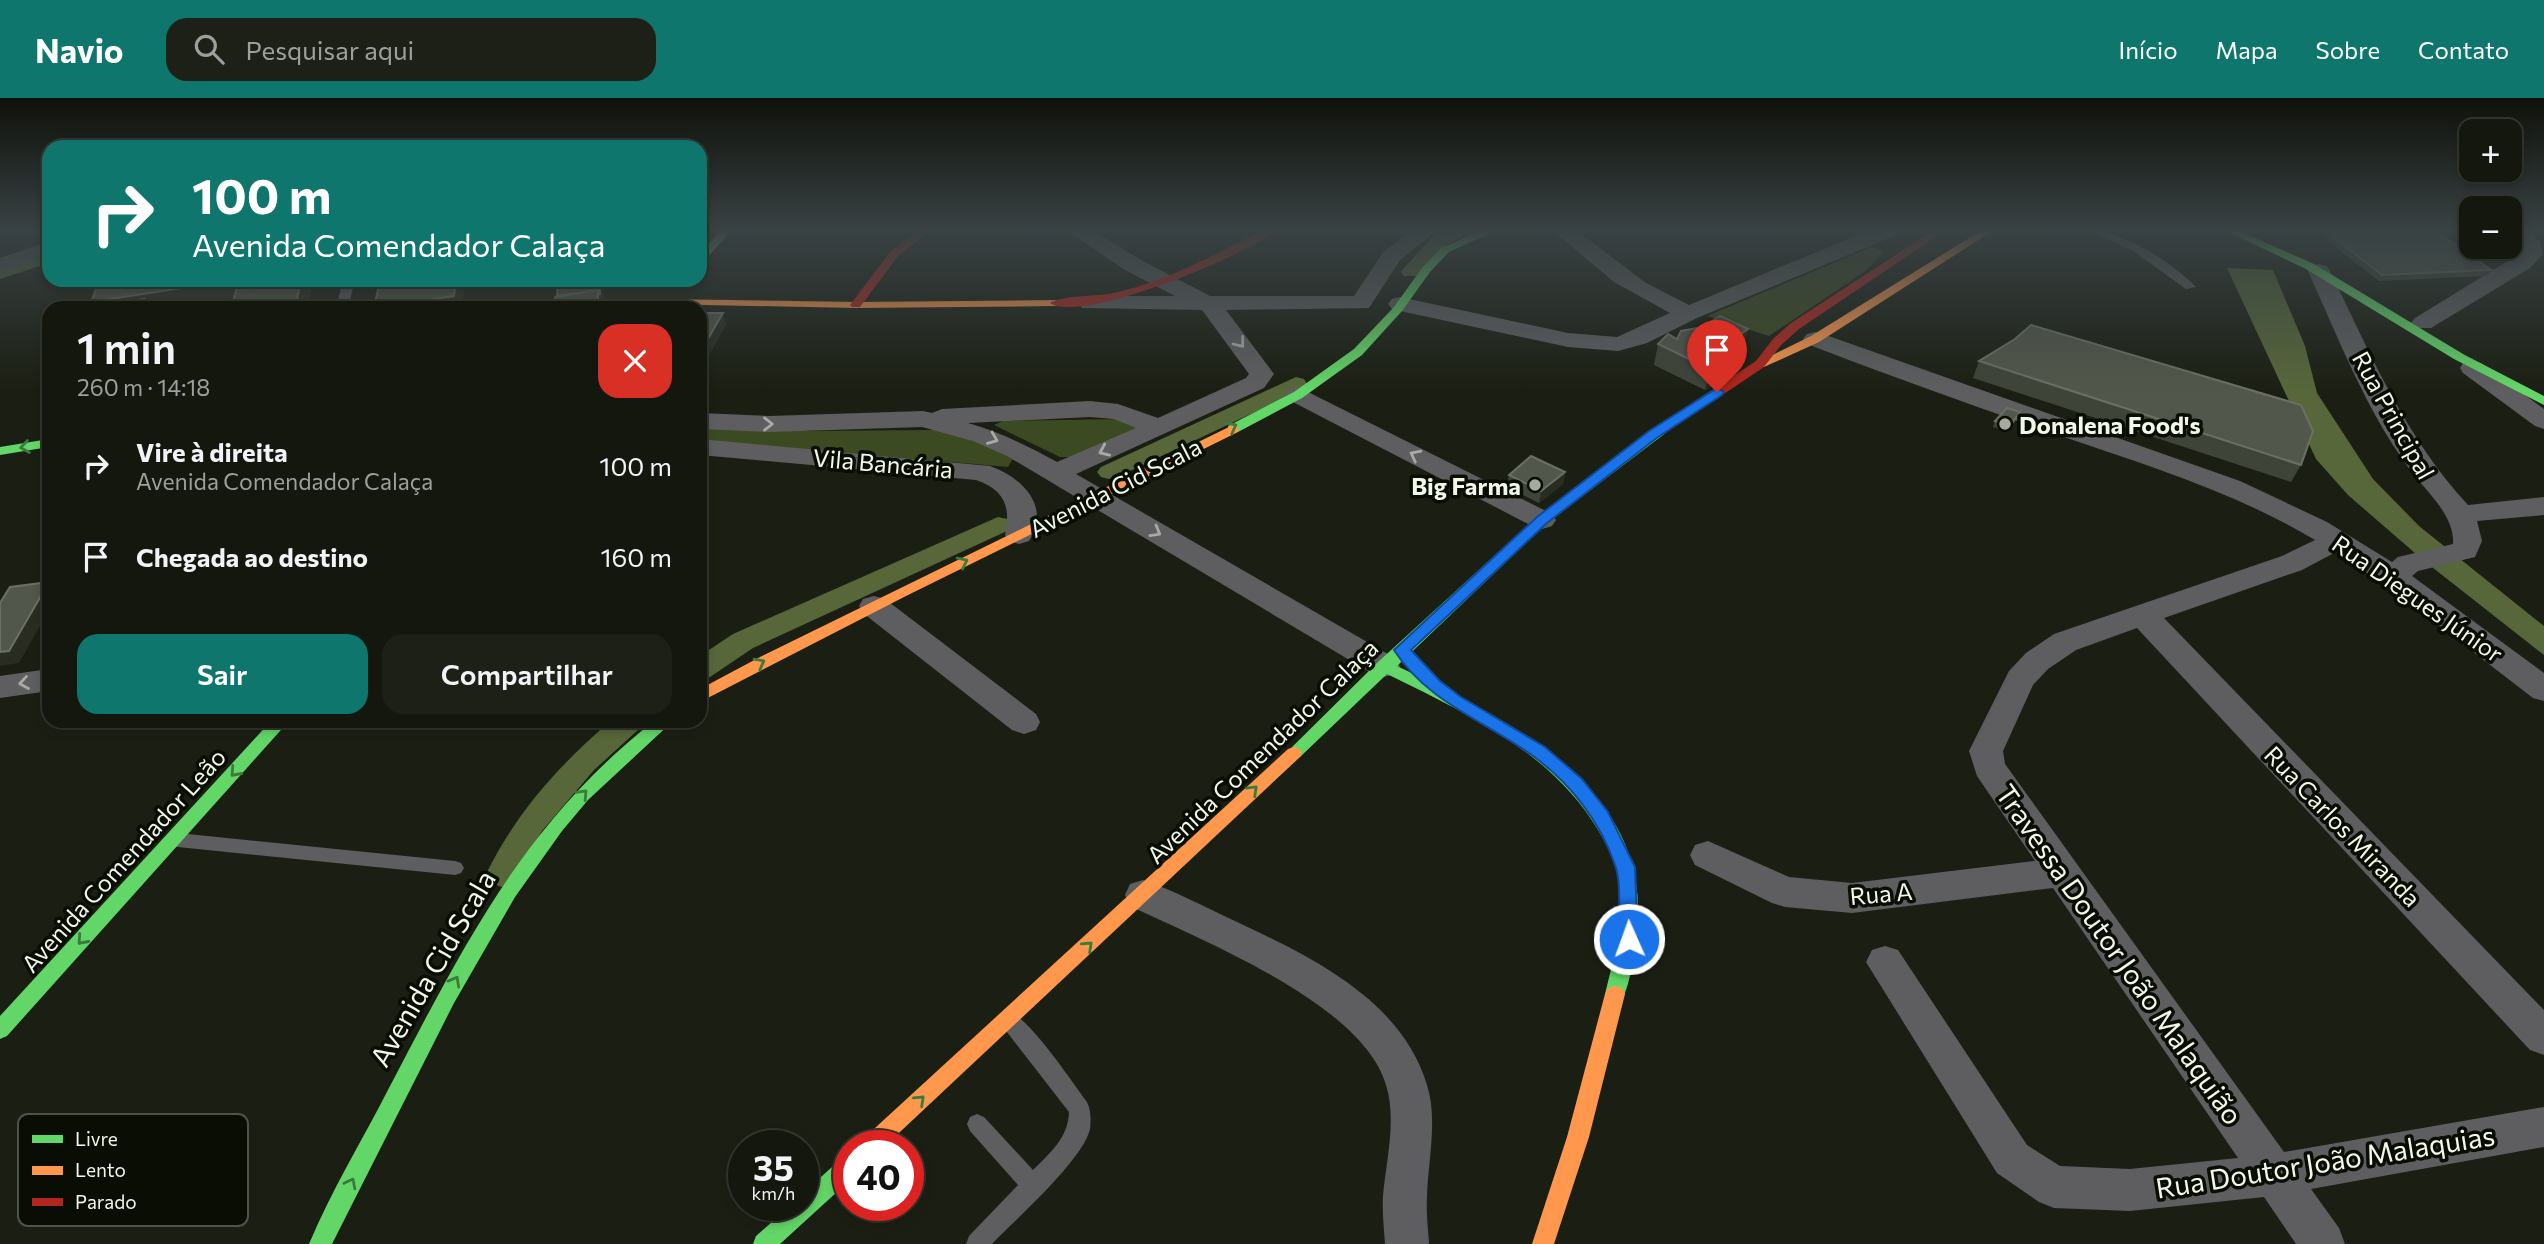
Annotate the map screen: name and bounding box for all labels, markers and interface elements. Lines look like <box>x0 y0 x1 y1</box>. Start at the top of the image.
search box <box>166 18 656 81</box>
text: Navio <box>35 29 124 70</box>
icon: search <box>190 30 228 68</box>
text: Pesquisar aqui <box>246 34 414 65</box>
text: Início <box>2119 35 2178 64</box>
text: Mapa <box>2216 35 2278 64</box>
text: Sobre <box>2316 35 2380 64</box>
text: Contato <box>2418 35 2509 64</box>
map controls <box>2459 119 2522 259</box>
button: + <box>2459 119 2522 182</box>
text: 100 m <box>192 164 331 224</box>
icon: right <box>77 168 168 259</box>
button: − <box>2459 196 2522 259</box>
text: Avenida Comendador Calaça <box>192 224 605 264</box>
pin <box>1687 320 1747 392</box>
text: 1 min <box>77 321 176 373</box>
button: close <box>598 324 672 398</box>
icon: arrive <box>1698 331 1736 369</box>
one-way arrow <box>1232 336 1245 348</box>
street label: Rua Principal <box>2347 346 2441 484</box>
text: 260 m · 14:18 <box>77 373 210 401</box>
place label: Donalena Food's <box>2019 410 2201 439</box>
one-way arrow <box>763 416 774 432</box>
marker: Donalena Food's <box>1997 416 2013 432</box>
one-way arrow <box>1225 422 1237 435</box>
one-way arrow <box>986 431 998 445</box>
street label: Avenida Cid Scala <box>1024 431 1206 543</box>
text: Vire à direita <box>136 436 288 467</box>
one-way arrow <box>19 439 30 454</box>
street label: Vila Bancária <box>812 442 954 484</box>
one-way arrow <box>1099 443 1111 457</box>
icon: right <box>77 447 115 485</box>
text: 100 m <box>599 450 672 481</box>
one-way arrow <box>1410 450 1423 464</box>
text: Avenida Comendador Calaça <box>136 467 433 495</box>
place label: Big Farma <box>1411 471 1521 500</box>
marker: Big Farma <box>1527 477 1543 493</box>
one-way arrow <box>1148 524 1161 537</box>
street label: Rua Diegues Júnior <box>2327 528 2509 668</box>
icon: arrive <box>77 538 115 576</box>
text: Chegada ao destino <box>136 541 368 572</box>
text: 160 m <box>600 541 672 572</box>
one-way arrow <box>956 556 968 570</box>
street label: Avenida Comendador Calaça <box>1140 633 1384 869</box>
button: Sair <box>77 634 368 714</box>
button: Compartilhar <box>382 634 672 714</box>
one-way arrow <box>752 658 765 672</box>
one-way arrow <box>19 676 30 691</box>
street label: Rua Carlos Miranda <box>2259 740 2427 912</box>
street label: Avenida Comendador Leão <box>15 742 231 978</box>
one-way arrow <box>231 763 243 776</box>
street label: Travessa Doutor João Malaquião <box>1989 777 2251 1131</box>
one-way arrow <box>1245 786 1258 798</box>
one-way arrow <box>575 789 588 802</box>
street label: Avenida Cid Scala <box>362 864 502 1072</box>
street label: Rua A <box>1848 876 1914 910</box>
position arrow <box>1592 902 1666 976</box>
one-way arrow <box>78 932 90 945</box>
one-way arrow <box>1080 942 1093 954</box>
one-way arrow <box>447 976 460 988</box>
one-way arrow <box>912 1096 925 1108</box>
legend <box>18 1114 248 1226</box>
street label: Rua Doutor João Malaquias <box>2153 1117 2497 1205</box>
text: Livre <box>75 1127 118 1150</box>
speed limit sign: 40 <box>833 1130 924 1221</box>
text: 35 <box>753 1145 794 1188</box>
text: Lento <box>75 1158 126 1181</box>
one-way arrow <box>342 1178 356 1190</box>
text: km/h <box>752 1182 795 1204</box>
text: Parado <box>75 1190 137 1213</box>

